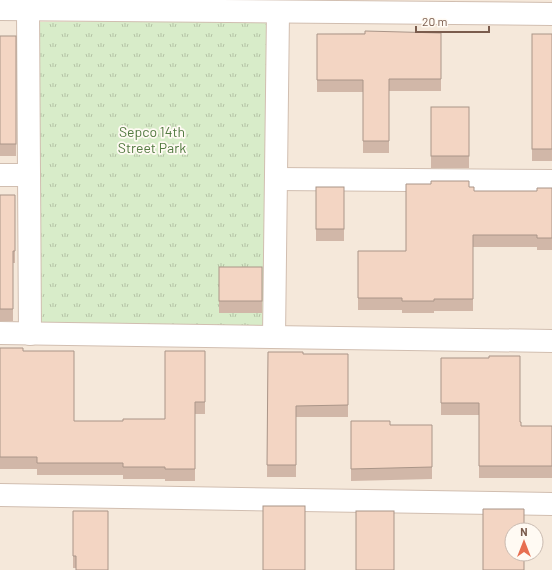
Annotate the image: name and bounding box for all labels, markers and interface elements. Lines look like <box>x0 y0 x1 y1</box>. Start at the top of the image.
scale bar <box>416 8 489 34</box>
text: 20 m <box>422 14 448 28</box>
park label: Sepco 14th Street Park <box>118 123 186 156</box>
north arrow <box>504 522 544 562</box>
text: N <box>520 525 528 538</box>

